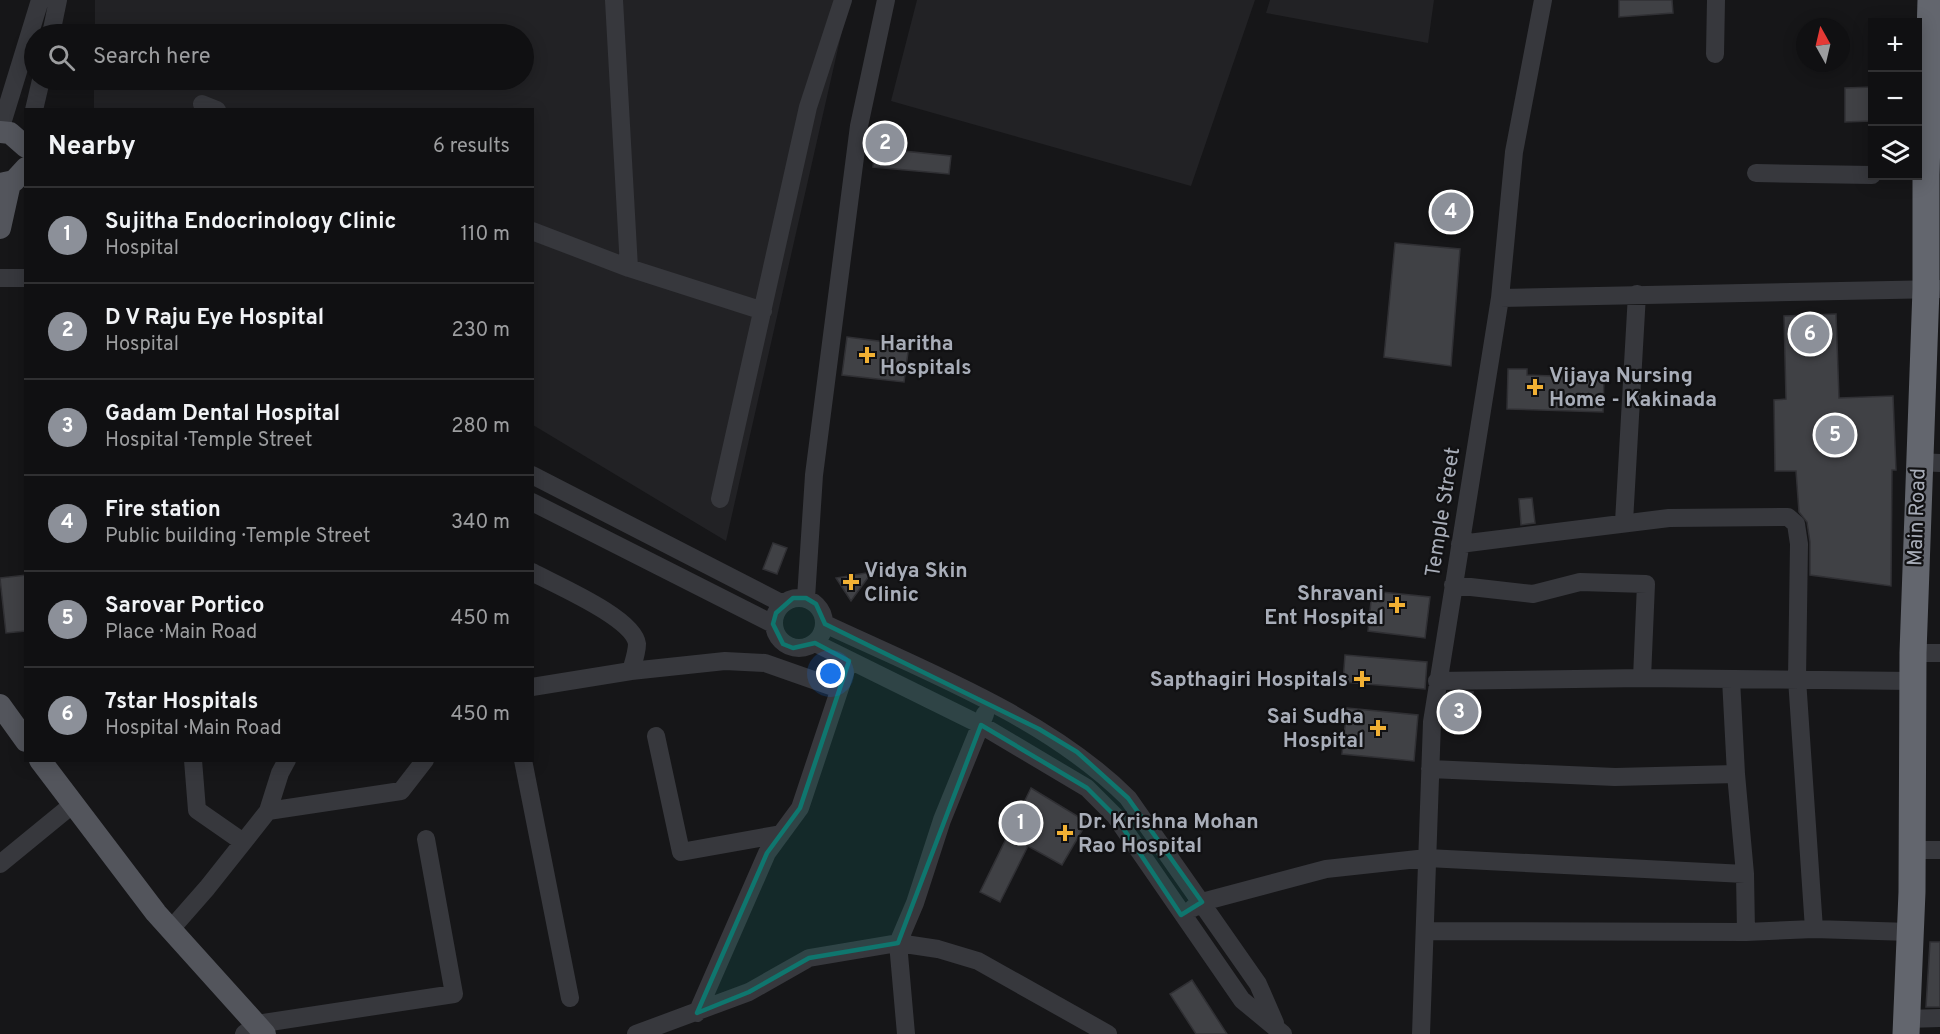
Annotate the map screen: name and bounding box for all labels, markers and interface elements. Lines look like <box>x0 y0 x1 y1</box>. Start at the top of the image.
north arrow <box>1796 18 1850 72</box>
map controls <box>1868 18 1922 180</box>
button: + <box>1868 18 1922 72</box>
search box <box>24 24 534 90</box>
icon: search <box>45 41 78 74</box>
text: Search here <box>93 44 211 71</box>
button: − <box>1868 72 1922 126</box>
pin: 2 <box>866 120 904 166</box>
button: layers <box>1868 126 1922 180</box>
text: Nearby <box>48 131 136 164</box>
text: 6 results <box>433 134 510 160</box>
pin: 4 <box>1432 190 1470 234</box>
text: Sujitha Endocrinology Clinic <box>105 209 396 236</box>
text: 1 <box>64 222 72 248</box>
text: 110 m <box>461 222 510 248</box>
text: Hospital <box>105 236 179 262</box>
text: D V Raju Eye Hospital <box>105 305 324 332</box>
pin: 6 <box>1790 312 1830 356</box>
text: 2 <box>61 318 74 344</box>
text: 230 m <box>451 318 510 344</box>
place label: Haritha Hospitals <box>880 331 972 382</box>
text: Hospital <box>105 332 179 358</box>
marker: Haritha Hospitals <box>858 346 876 364</box>
place label: Vijaya Nursing Home - Kakinada <box>1549 363 1717 414</box>
marker: Vijaya Nursing Home - Kakinada <box>1526 378 1544 396</box>
text: Gadam Dental Hospital <box>105 401 340 428</box>
pin: 5 <box>1816 412 1854 458</box>
text: 3 <box>62 414 74 440</box>
text: 280 m <box>451 414 510 440</box>
text: Hospital · Temple Street <box>105 428 313 454</box>
street label: Temple Street <box>1420 445 1467 579</box>
street label: Main Road <box>1902 468 1933 567</box>
text: Fire station <box>105 497 221 524</box>
text: 4 <box>61 510 74 536</box>
text: 340 m <box>451 510 510 536</box>
text: Public building · Temple Street <box>105 524 370 550</box>
place label: Vidya Skin Clinic <box>864 558 968 609</box>
marker: Vidya Skin Clinic <box>842 573 860 591</box>
place label: Shravani Ent Hospital <box>1264 581 1384 632</box>
text: Sarovar Portico <box>105 593 265 620</box>
marker: Shravani Ent Hospital <box>1388 596 1406 614</box>
text: 5 <box>61 606 74 632</box>
text: 450 m <box>451 606 510 632</box>
text: Place · Main Road <box>105 620 257 646</box>
your location <box>816 659 845 688</box>
place label: Sapthagiri Hospitals <box>1150 667 1348 694</box>
marker: Sapthagiri Hospitals <box>1353 670 1371 688</box>
text: 7star Hospitals <box>105 689 258 716</box>
pin: 3 <box>1440 690 1478 734</box>
text: 6 <box>61 702 74 728</box>
text: 450 m <box>451 702 510 728</box>
place label: Sai Sudha Hospital <box>1267 704 1364 755</box>
text: Hospital · Main Road <box>105 716 282 742</box>
marker: Sai Sudha Hospital <box>1369 719 1387 737</box>
pin: 1 <box>1002 800 1040 846</box>
place label: Dr. Krishna Mohan Rao Hospital <box>1078 809 1259 860</box>
marker: Dr. Krishna Mohan Rao Hospital <box>1056 824 1074 842</box>

